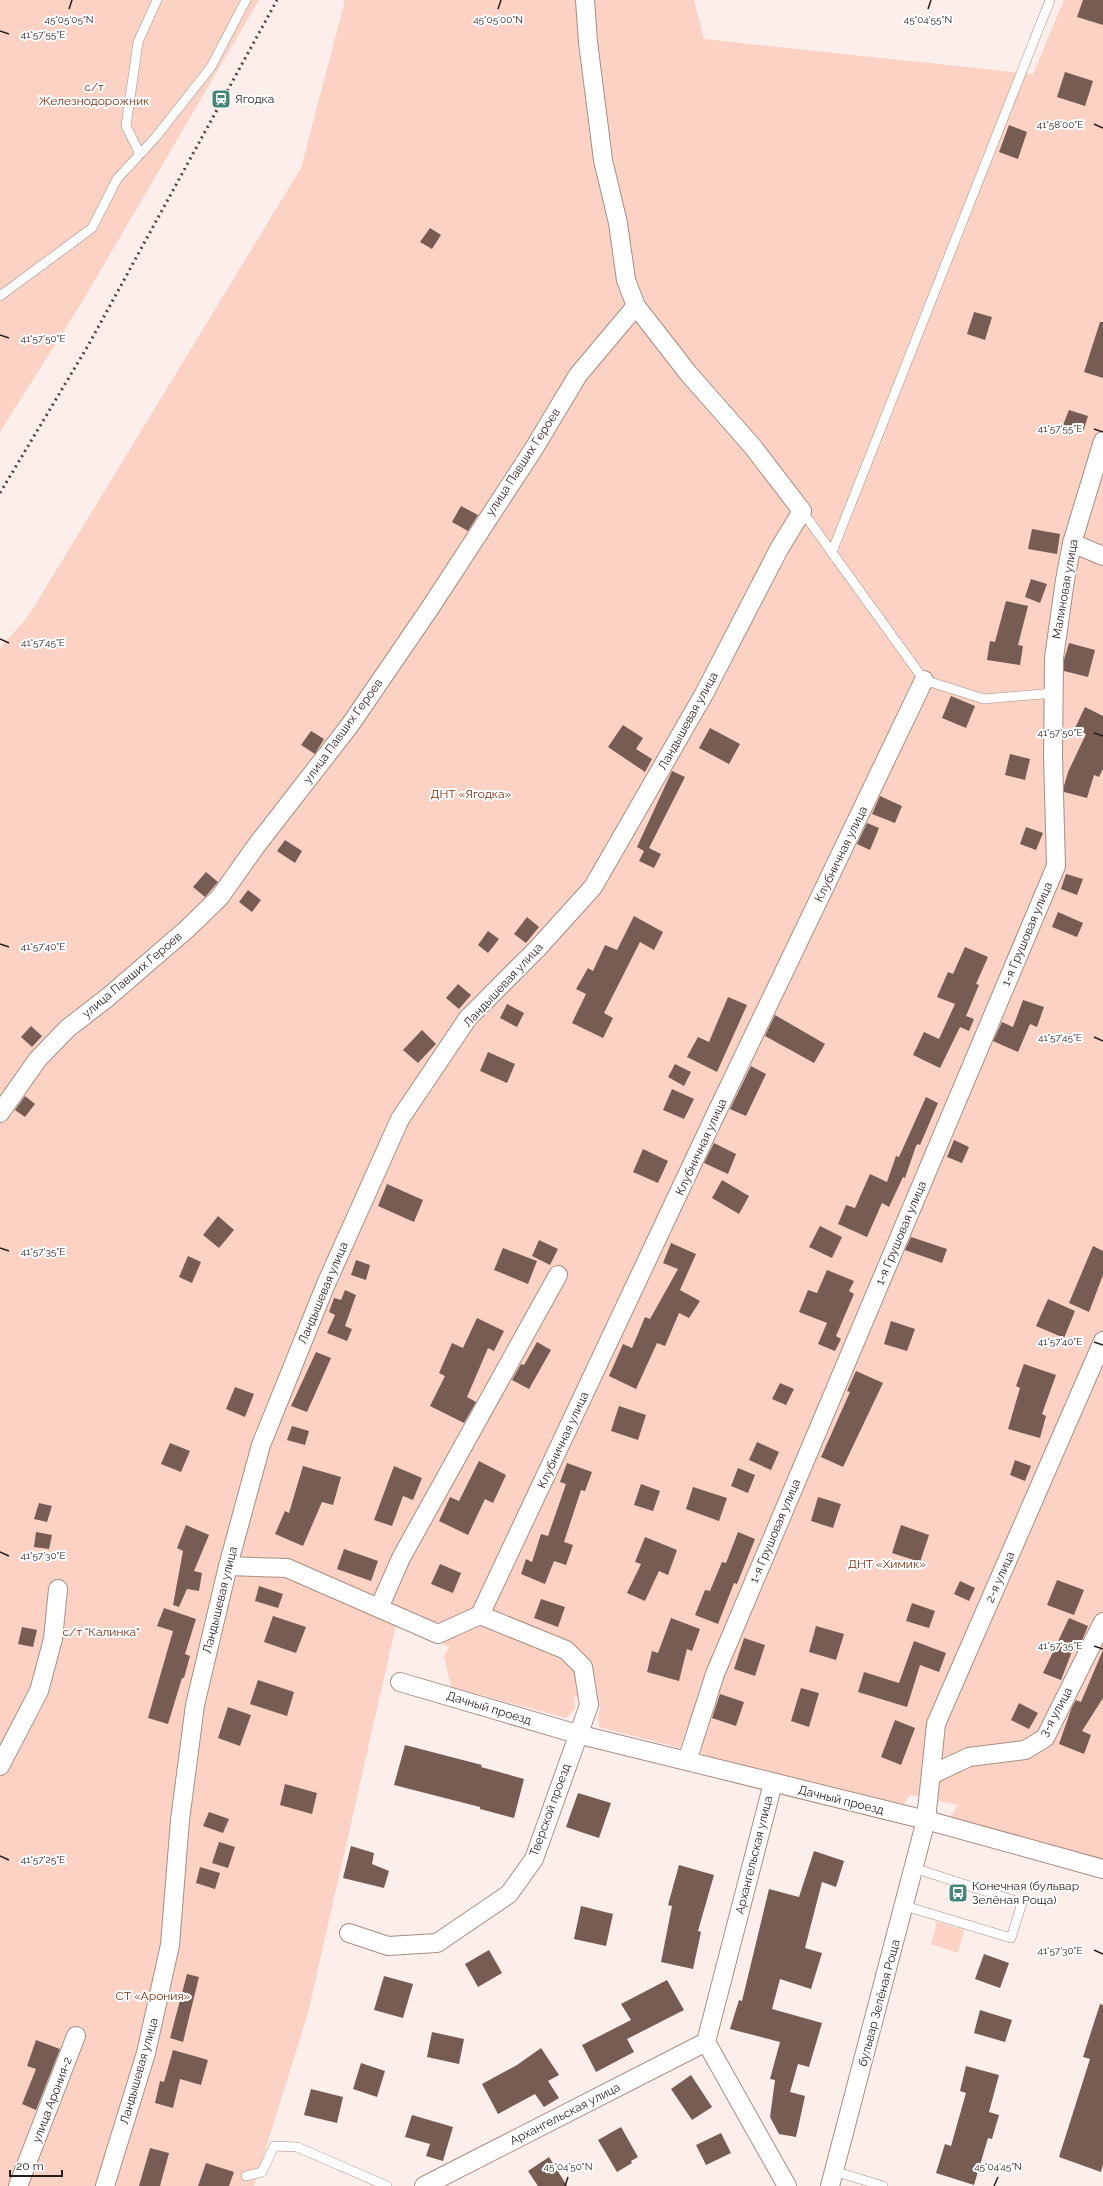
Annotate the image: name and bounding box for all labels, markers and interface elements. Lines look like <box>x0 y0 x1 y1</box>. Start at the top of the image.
text: 45°05'05"N <box>44 14 94 25</box>
text: 45°05'00"N <box>473 14 523 25</box>
text: 45°04'55"N <box>904 14 952 25</box>
text: 41°57'55"E <box>21 29 65 40</box>
park label: с/т Железнодорожник <box>39 80 149 108</box>
station icon: Ягодка <box>210 88 232 110</box>
place label: Ягодка <box>235 92 274 106</box>
text: 41°58'00"E <box>1037 119 1083 130</box>
text: 41°57'50"E <box>20 333 66 344</box>
street label: улица Павших Героев <box>483 406 563 518</box>
text: 41°57'55"E <box>1038 423 1082 434</box>
street label: Малиновая улица <box>1049 538 1081 640</box>
text: 41°57'45"E <box>21 637 65 648</box>
street label: Ландышевая улица <box>655 670 721 772</box>
street label: улица Павших Героев <box>300 676 386 786</box>
text: 41°57'50"E <box>1037 727 1083 738</box>
park label: ДНТ «Ягодка» <box>431 787 512 801</box>
street label: Клубничная улица <box>812 804 870 904</box>
street label: 1-я Грушовая улица <box>999 880 1055 988</box>
street label: улица Павших Героев <box>79 929 185 1021</box>
street label: Ландышевая улица <box>460 940 546 1030</box>
text: 41°57'40"E <box>21 941 65 952</box>
text: 41°57'45"E <box>1038 1032 1082 1043</box>
street label: Клубничная улица <box>672 1096 730 1198</box>
street label: 1-я Грушовая улица <box>873 1179 929 1287</box>
street label: Ландышевая улица <box>295 1240 351 1346</box>
text: 41°57'35"E <box>21 1246 65 1257</box>
text: 41°57'40"E <box>1038 1336 1082 1347</box>
street label: Клубничная улица <box>534 1389 592 1491</box>
street label: 1-я Грушовая улица <box>747 1477 803 1585</box>
street label: Ландышевая улица <box>200 1545 240 1655</box>
street label: 2-я улица <box>983 1549 1017 1605</box>
text: 41°57'30"E <box>20 1550 66 1561</box>
park label: ДНТ «Химик» <box>848 1557 926 1571</box>
park label: с/т "Калинка" <box>63 1625 139 1639</box>
text: 41°57'35"E <box>1038 1640 1082 1651</box>
street label: 3-я улица <box>1037 1685 1075 1739</box>
street label: Дачный проезд <box>445 1688 533 1728</box>
street label: Тверской проезд <box>527 1762 573 1858</box>
street label: Дачный проезд <box>797 1783 885 1817</box>
street label: Архангельская улица <box>732 1794 776 1916</box>
text: 41°57'25"E <box>21 1854 65 1865</box>
place label: Конечная (бульвар Зелёная Роща) <box>972 1879 1079 1907</box>
bus stop icon: Конечная (бульвар Зелёная Роща) <box>947 1882 969 1904</box>
street label: бульвар Зелёная Роща <box>855 1938 903 2068</box>
text: 41°57'30"E <box>1037 1945 1083 1956</box>
park label: СТ «Арония» <box>116 1989 191 2003</box>
street label: Ландышевая улица <box>117 2016 161 2126</box>
street label: улица Арония-2 <box>29 2055 75 2145</box>
street label: Архангельская улица <box>508 2080 622 2148</box>
scale bar <box>10 2152 62 2178</box>
text: 20 m <box>16 2159 44 2173</box>
text: 45°04'50"N <box>544 2161 592 2172</box>
text: 45°04'45"N <box>974 2161 1022 2172</box>

